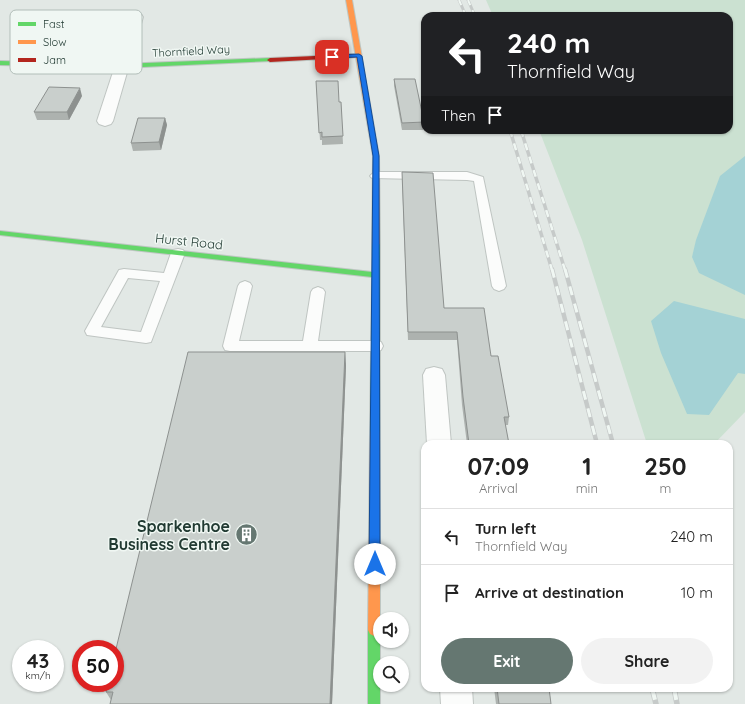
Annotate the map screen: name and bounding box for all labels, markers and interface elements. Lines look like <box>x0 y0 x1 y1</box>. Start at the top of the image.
legend <box>10 10 142 74</box>
text: Fast <box>43 17 65 31</box>
text: 240 m <box>507 25 590 60</box>
icon: left <box>441 28 493 80</box>
text: Slow <box>43 35 67 49</box>
pin <box>315 40 349 74</box>
street label: Thornfield Way <box>152 42 230 60</box>
icon: arrive <box>321 46 343 68</box>
text: Jam <box>43 53 66 67</box>
text: Thornfield Way <box>507 60 635 83</box>
icon: arrive <box>484 104 506 126</box>
text: Then <box>441 106 476 125</box>
street label: Hurst Road <box>154 229 224 253</box>
text: 07:09 <box>467 451 529 481</box>
text: 1 <box>582 451 592 481</box>
text: 250 <box>644 451 687 481</box>
text: Arrival <box>479 480 518 496</box>
text: min <box>576 480 598 496</box>
text: m <box>660 480 671 496</box>
place label: Sparkenhoe Business Centre <box>108 516 230 554</box>
text: Turn left <box>475 519 537 538</box>
building icon: Sparkenhoe Business Centre <box>233 522 259 548</box>
icon: left <box>441 526 463 548</box>
text: 240 m <box>670 527 713 546</box>
text: Thornfield Way <box>475 538 567 554</box>
position arrow <box>354 543 396 585</box>
icon: arrive <box>441 582 463 604</box>
text: Arrive at destination <box>475 583 624 602</box>
text: 10 m <box>681 583 713 602</box>
map controls <box>373 612 409 692</box>
button: sound <box>373 612 409 648</box>
button: Exit <box>441 638 573 684</box>
button: Share <box>581 638 713 684</box>
speed limit sign: 50 <box>72 640 124 692</box>
text: 43 <box>27 648 49 673</box>
button: search <box>373 656 409 692</box>
text: km/h <box>25 669 51 682</box>

